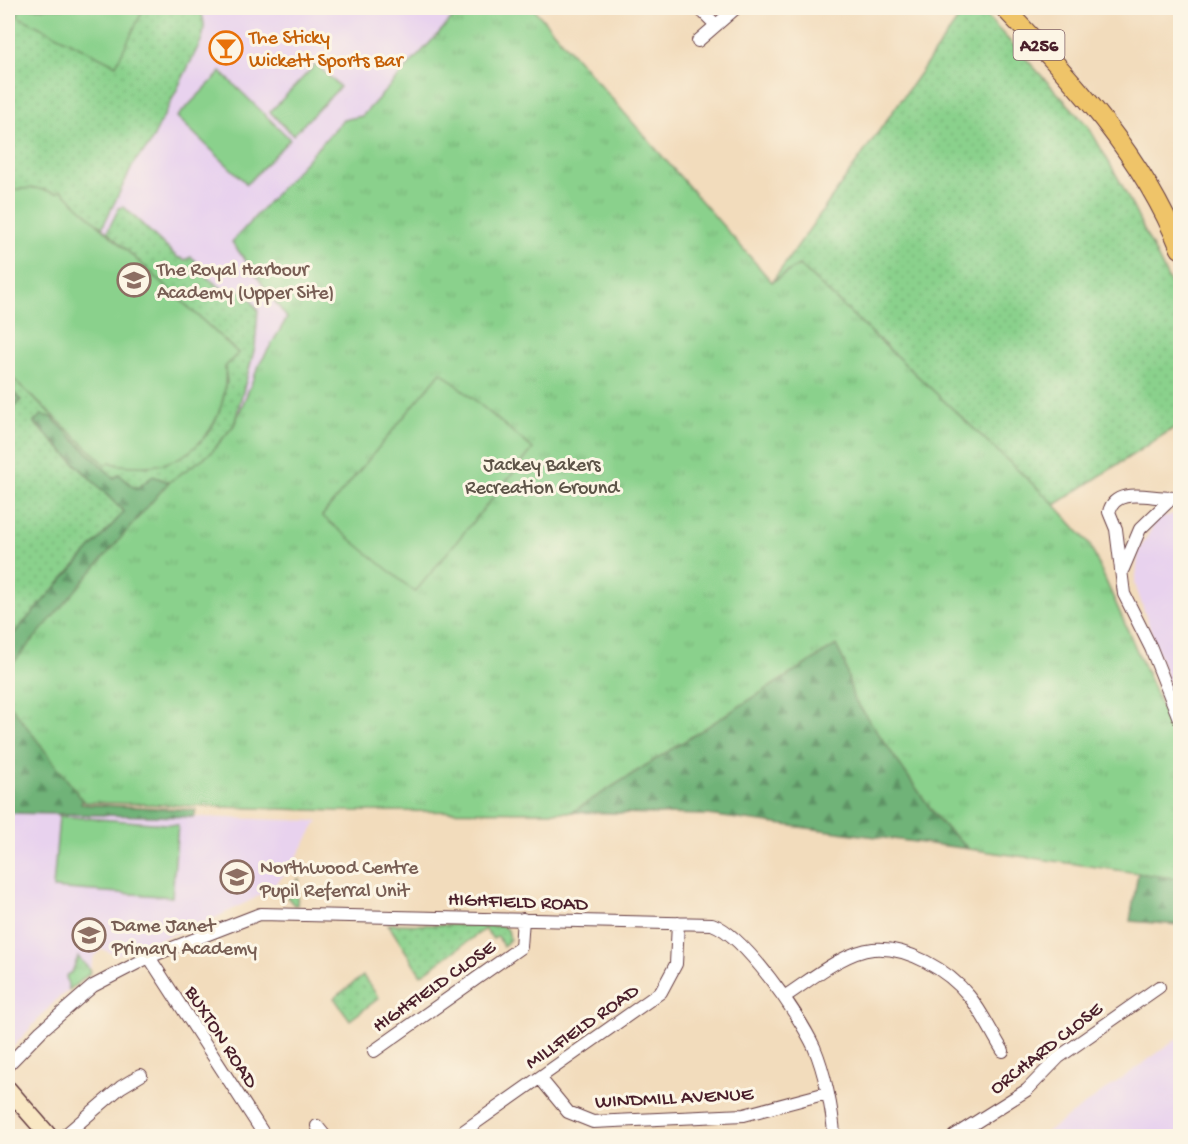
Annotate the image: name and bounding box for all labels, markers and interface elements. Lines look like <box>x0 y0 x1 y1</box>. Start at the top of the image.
place label: The Sticky Wickett Sports Bar <box>248 28 405 74</box>
bar icon: The Sticky Wickett Sports Bar <box>208 30 244 66</box>
road number: A256 <box>1014 30 1064 60</box>
place label: The Royal Harbour Academy (Upper Site) <box>156 260 334 306</box>
school or university icon: The Royal Harbour Academy (Upper Site) <box>116 262 152 298</box>
park label: Jackey Bakers Recreation Ground <box>465 455 621 501</box>
place label: Northwood Centre Pupil Referral Unit <box>259 858 419 904</box>
school or university icon: Northwood Centre Pupil Referral Unit <box>219 859 255 895</box>
street label: HIGHFIELD ROAD <box>447 890 589 917</box>
place label: Dame Janet Primary Academy <box>110 916 257 962</box>
school or university icon: Dame Janet Primary Academy <box>71 917 107 953</box>
street label: HIGHFIELD CLOSE <box>369 936 502 1039</box>
street label: MILLFIELD ROAD <box>522 980 645 1076</box>
street label: BUXTON ROAD <box>178 982 262 1094</box>
street label: ORCHARD CLOSE <box>986 998 1109 1101</box>
street label: WINDMILL AVENUE <box>594 1084 755 1115</box>

